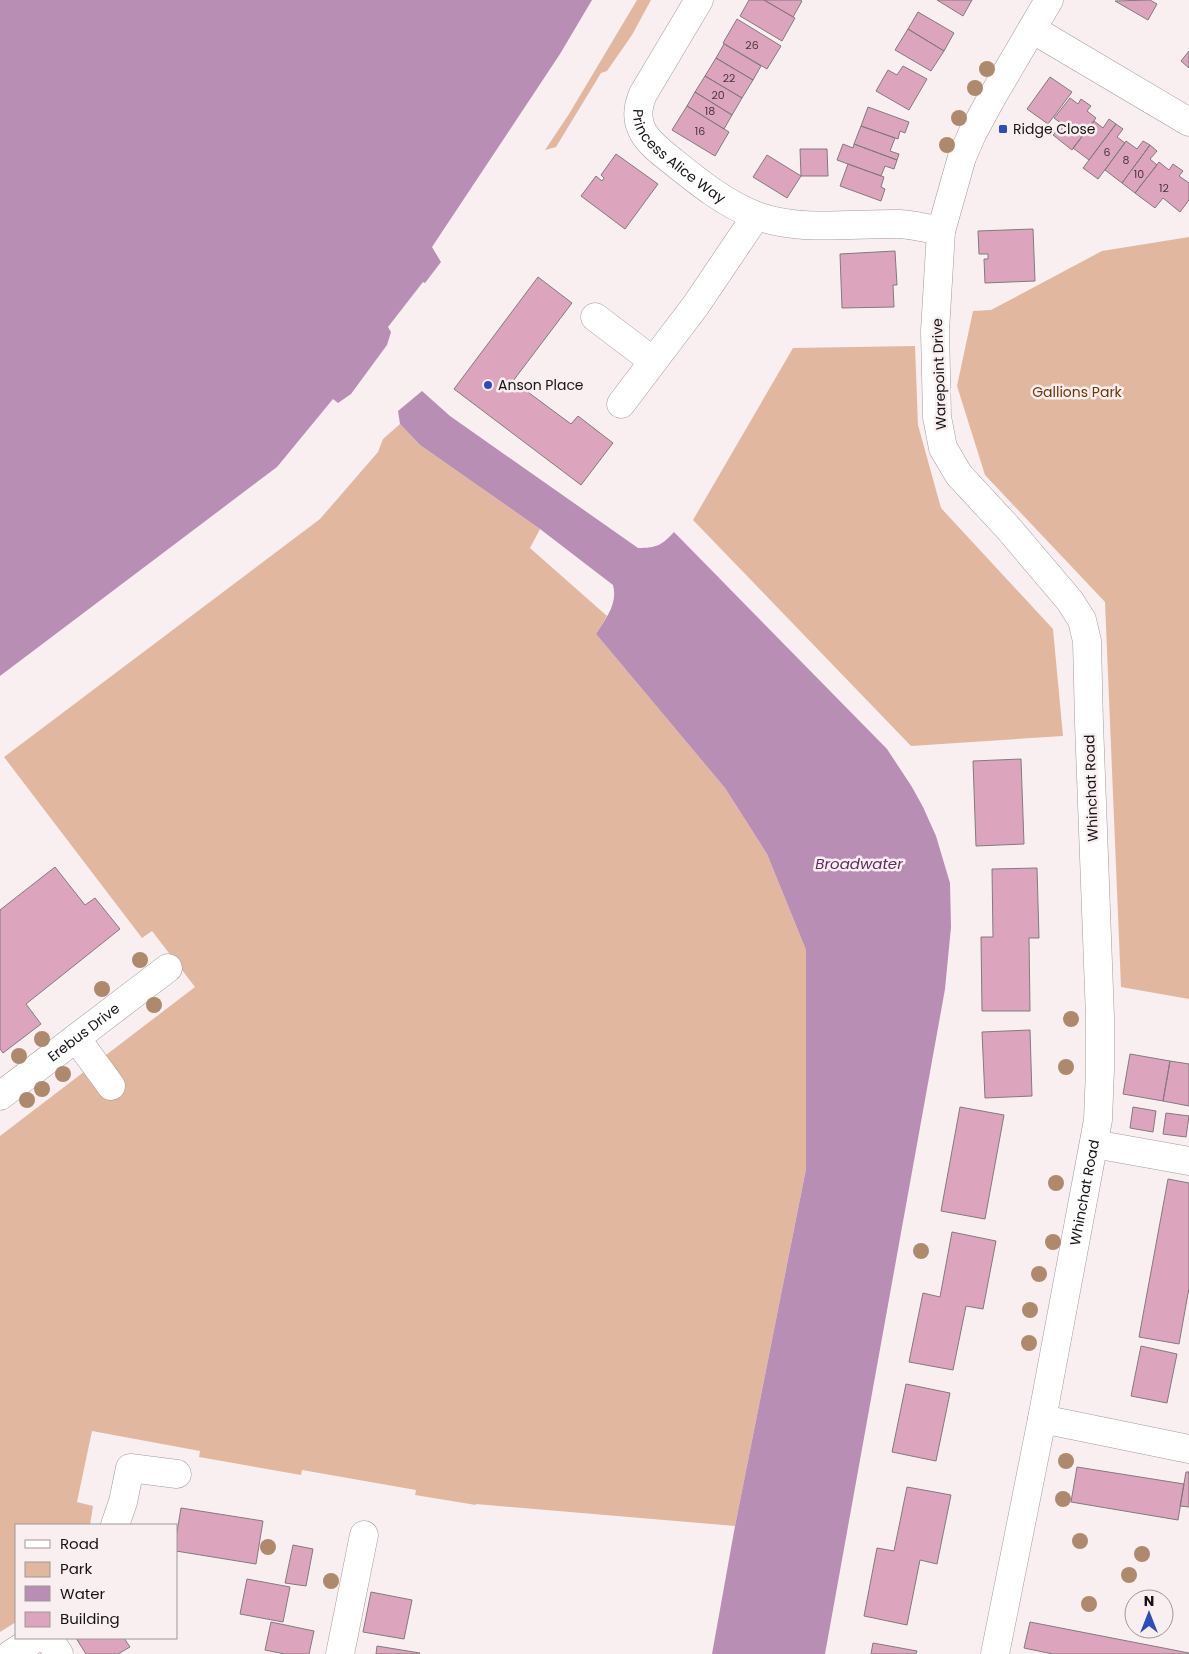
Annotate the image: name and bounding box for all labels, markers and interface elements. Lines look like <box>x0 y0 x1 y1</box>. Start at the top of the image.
house number: 26 <box>745 37 759 53</box>
house number: 22 <box>723 70 735 86</box>
house number: 20 <box>711 87 725 103</box>
house number: 18 <box>705 103 715 119</box>
street label: Princess Alice Way <box>628 109 729 208</box>
place label: Ridge Close <box>1013 119 1096 139</box>
house number: 16 <box>695 123 705 139</box>
marker: Ridge Close <box>997 123 1009 135</box>
house number: 6 <box>1104 144 1111 160</box>
house number: 8 <box>1123 152 1130 168</box>
house number: 10 <box>1134 166 1144 182</box>
house number: 12 <box>1159 180 1169 196</box>
street label: Warepoint Drive <box>927 317 951 430</box>
place label: Anson Place <box>498 375 584 395</box>
marker: Anson Place <box>482 379 494 391</box>
park label: Gallions Park <box>1032 382 1123 402</box>
street label: Whinchat Road <box>1079 734 1103 842</box>
water label: Broadwater <box>815 853 903 874</box>
street label: Erebus Drive <box>43 998 124 1066</box>
street label: Whinchat Road <box>1065 1138 1104 1247</box>
legend <box>15 1524 178 1639</box>
text: Road <box>60 1533 99 1554</box>
text: Park <box>60 1558 92 1579</box>
text: Water <box>60 1583 106 1604</box>
north arrow <box>1124 1589 1174 1639</box>
text: N <box>1144 1591 1154 1611</box>
text: Building <box>60 1608 120 1629</box>

